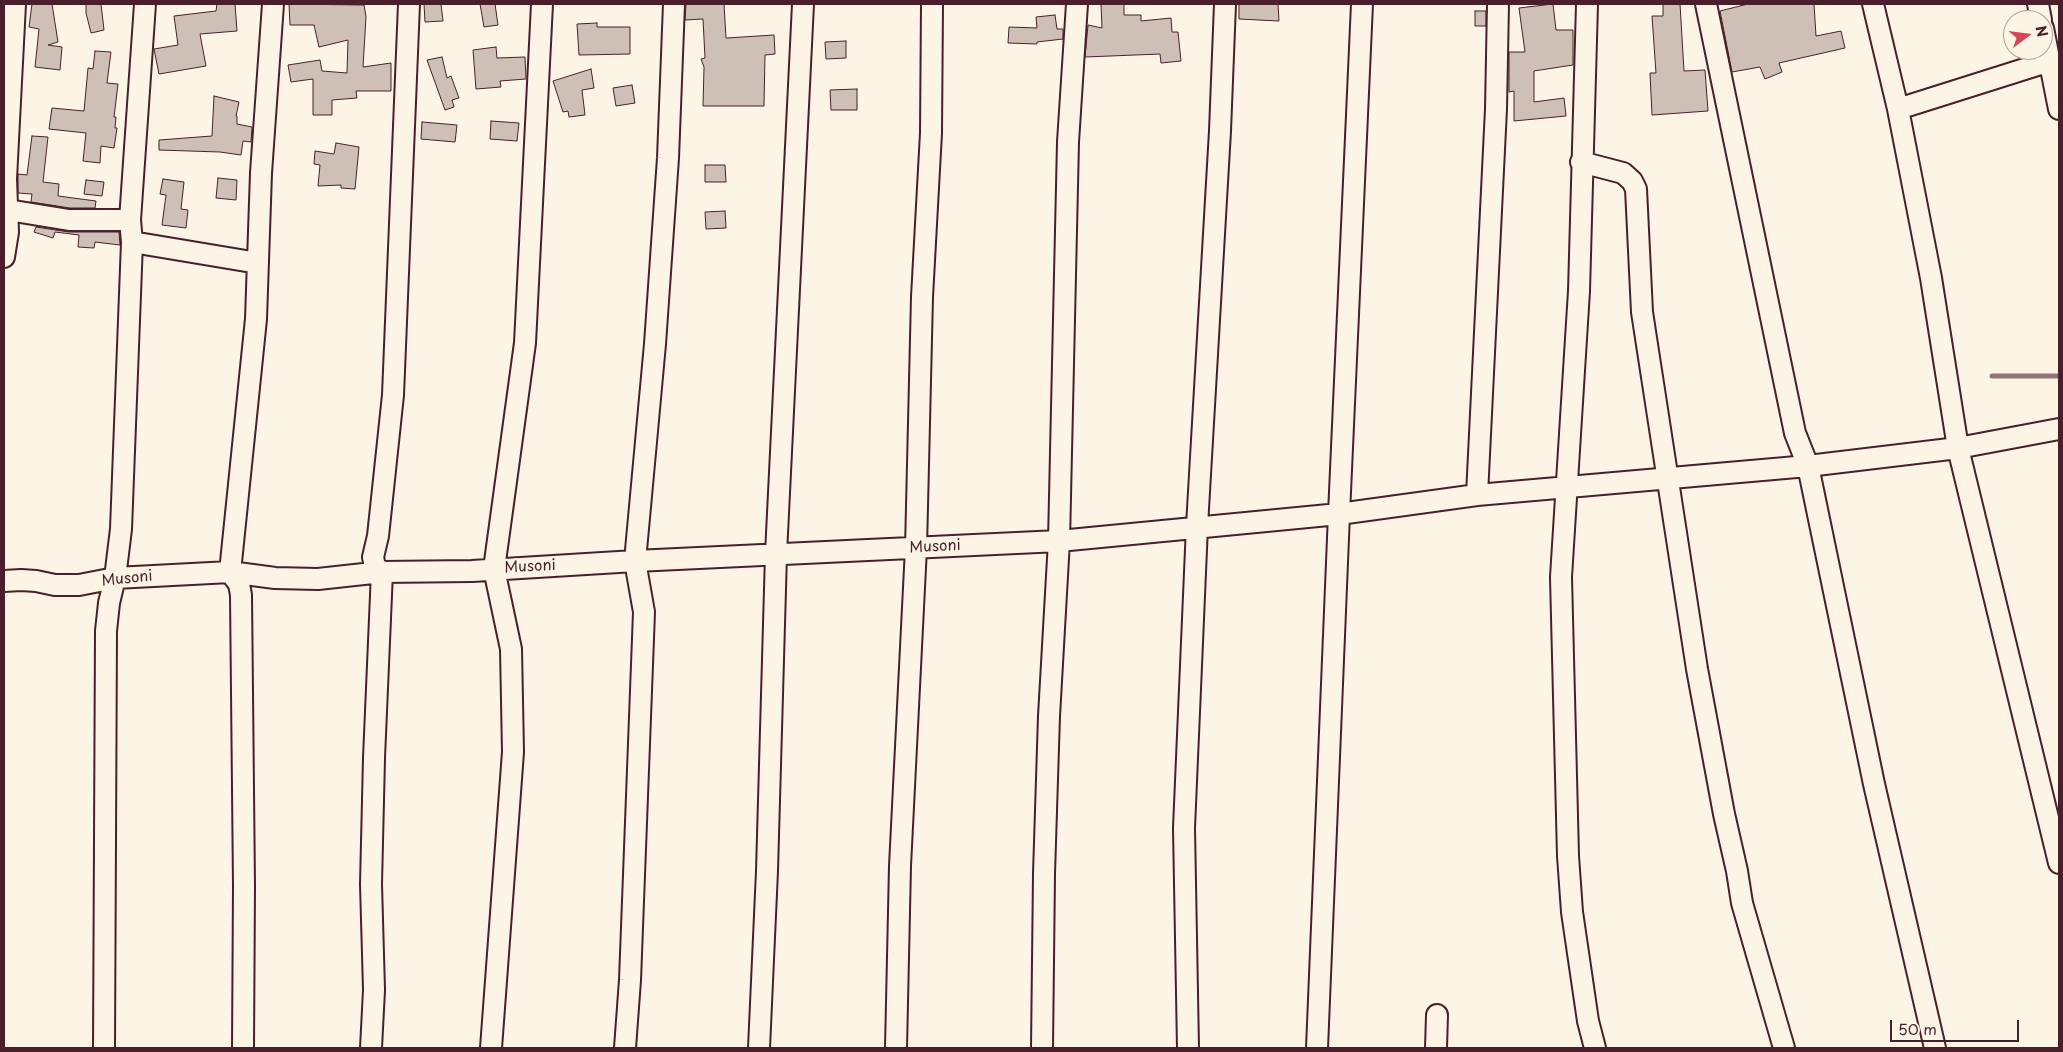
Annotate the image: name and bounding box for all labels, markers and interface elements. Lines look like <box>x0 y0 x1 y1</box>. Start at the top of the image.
north arrow <box>2003 10 2053 60</box>
text: N <box>2030 23 2054 39</box>
street label: Musoni <box>909 537 961 557</box>
street label: Musoni <box>504 557 556 577</box>
street label: Musoni <box>101 567 153 591</box>
scale bar <box>1893 1010 2022 1042</box>
text: 50 m <box>1898 1017 1937 1040</box>

